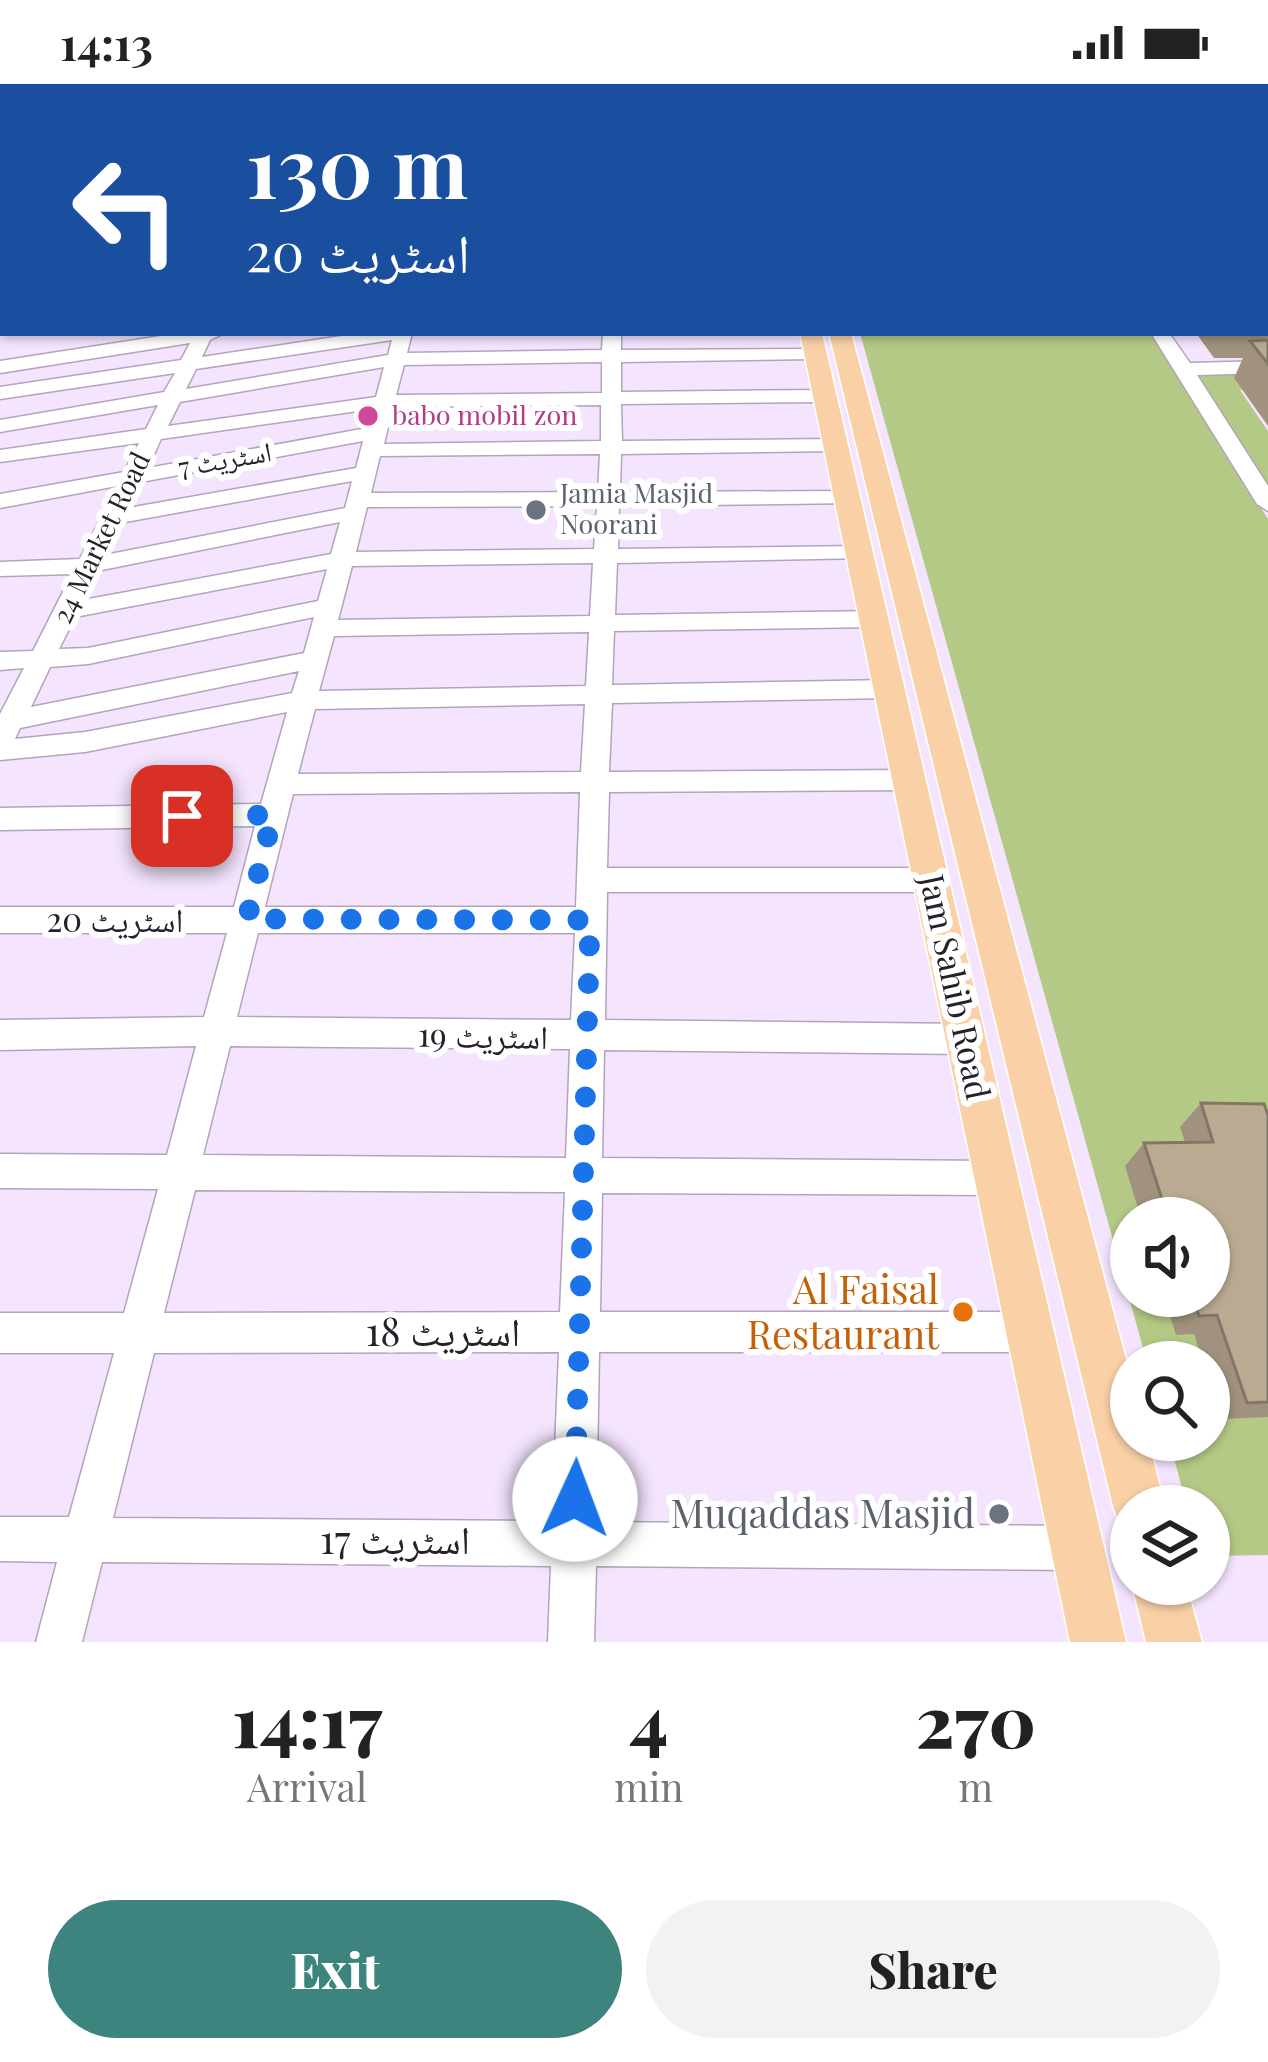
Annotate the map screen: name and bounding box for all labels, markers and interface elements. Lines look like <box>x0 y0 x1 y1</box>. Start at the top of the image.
text: 14:13 <box>60 12 153 72</box>
text: 130 m <box>246 108 468 220</box>
icon: left <box>48 132 204 288</box>
text: اسٹریٹ 20 <box>246 215 470 287</box>
place label: babo mobil zon <box>392 396 577 432</box>
marker: babo mobil zon <box>355 403 381 429</box>
street label: اسٹریٹ 7 <box>175 432 274 484</box>
street label: 24 Market Road <box>43 445 157 629</box>
place label: Jamia Masjid Noorani <box>559 474 713 541</box>
marker: Jamia Masjid Noorani <box>523 497 549 523</box>
pin <box>131 765 233 867</box>
icon: arrive <box>149 783 215 849</box>
street label: Jam Sahib Road <box>911 869 1002 1103</box>
street label: اسٹریٹ 20 <box>47 896 183 940</box>
street label: اسٹریٹ 19 <box>418 1011 549 1057</box>
map controls <box>1110 1197 1230 1605</box>
button: sound <box>1110 1197 1230 1317</box>
place label: Al Faisal Restaurant <box>747 1262 940 1359</box>
marker: Al Faisal Restaurant <box>950 1299 976 1325</box>
street label: اسٹریٹ 18 <box>366 1304 520 1356</box>
button: search <box>1110 1341 1230 1461</box>
position arrow <box>512 1436 638 1562</box>
button: layers <box>1110 1485 1230 1605</box>
place label: Muqaddas Masjid <box>670 1486 975 1538</box>
marker: Muqaddas Masjid <box>986 1501 1012 1527</box>
street label: اسٹریٹ 17 <box>320 1512 470 1564</box>
text: 14:17 <box>232 1670 382 1766</box>
text: 4 <box>630 1670 668 1766</box>
text: 270 <box>916 1670 1036 1766</box>
text: Arrival <box>247 1760 367 1812</box>
text: min <box>614 1760 684 1812</box>
text: m <box>958 1760 993 1812</box>
button: Exit <box>48 1900 622 2038</box>
button: Share <box>646 1900 1220 2038</box>

